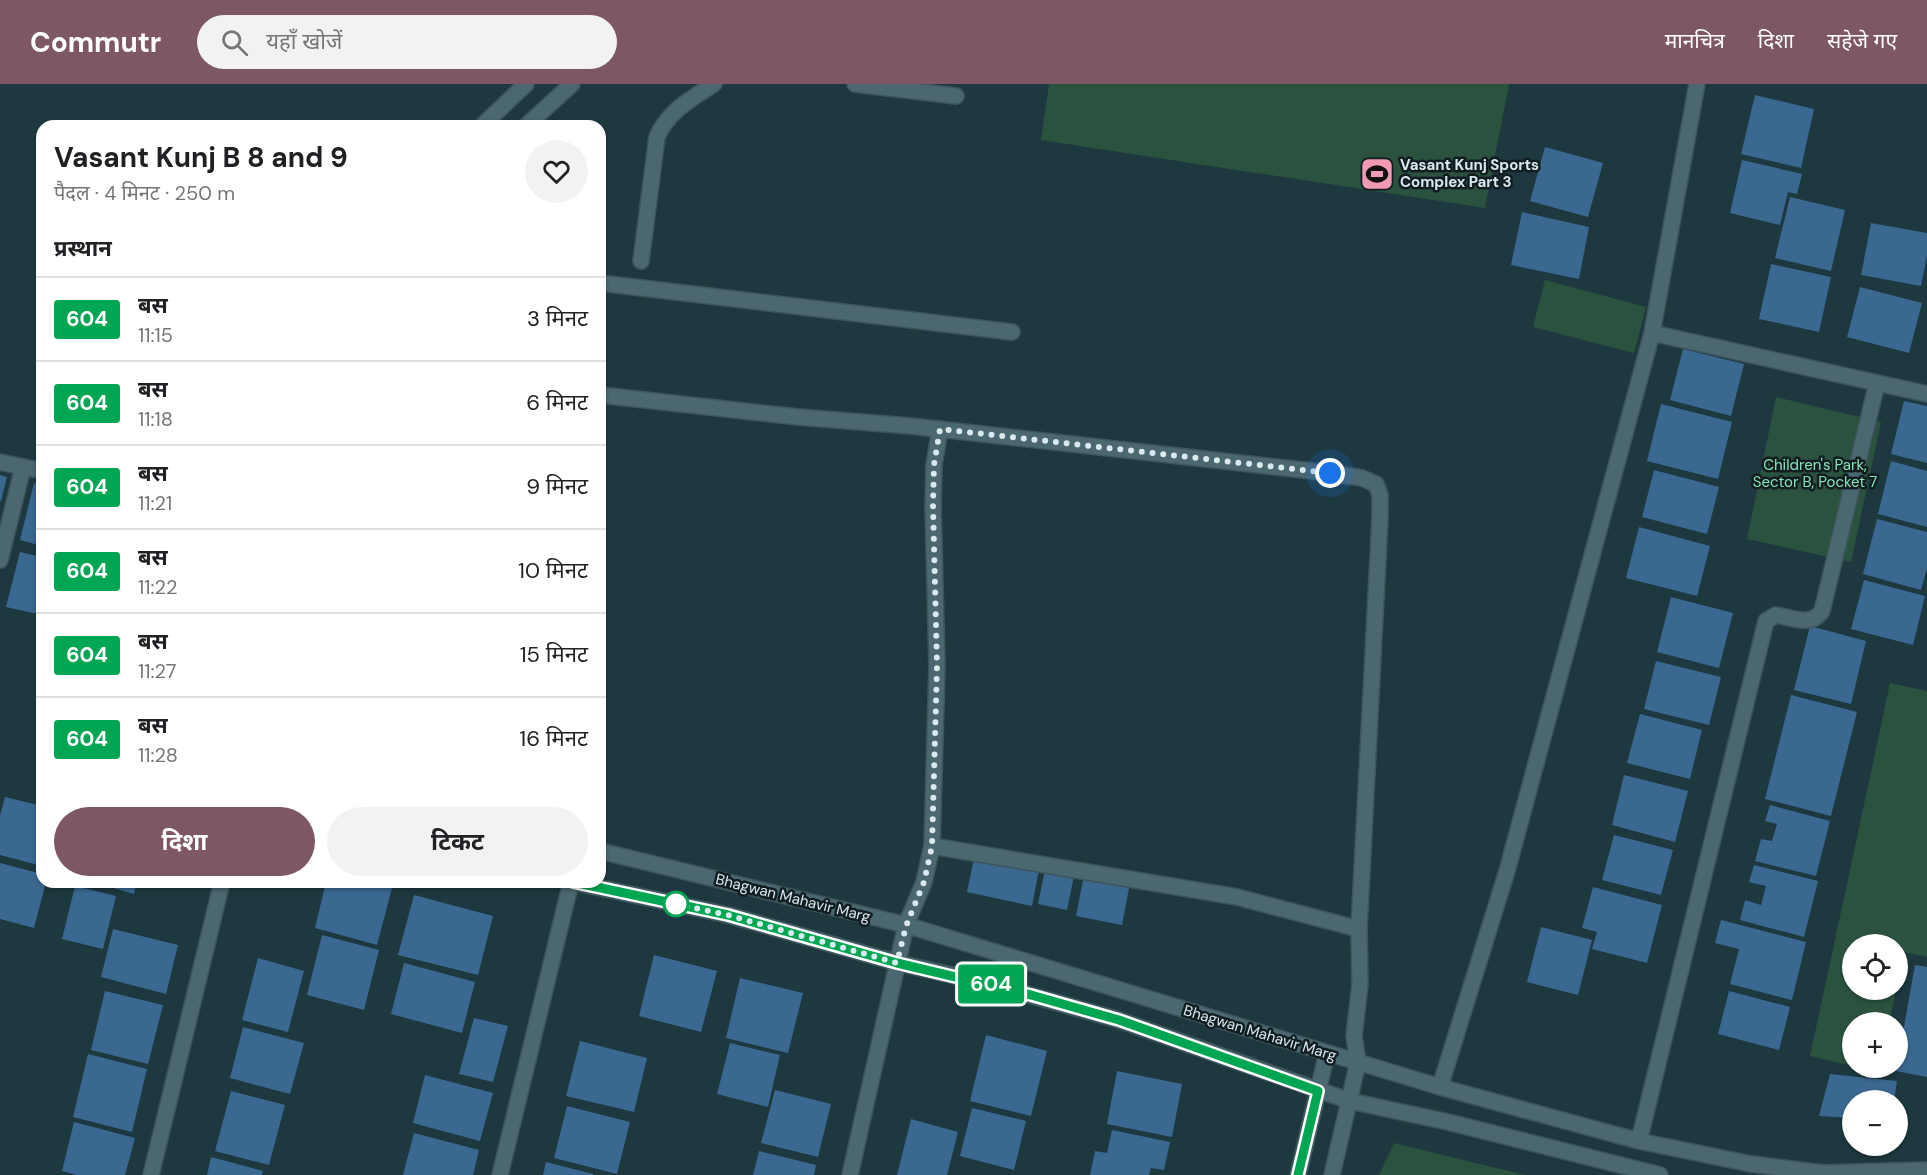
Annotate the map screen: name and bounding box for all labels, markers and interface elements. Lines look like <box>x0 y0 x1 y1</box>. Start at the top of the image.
search box <box>197 15 617 69</box>
text: Commutr <box>30 24 161 61</box>
icon: search <box>218 26 251 59</box>
text: यहाँ खोजें <box>266 27 342 56</box>
text: मानचित्र <box>1665 27 1725 55</box>
text: दिशा <box>1758 27 1794 55</box>
text: सहेजे गए <box>1827 27 1897 55</box>
text: Vasant Kunj B 8 and 9 <box>54 139 348 176</box>
button: heart <box>525 140 588 203</box>
place label: Vasant Kunj Sports Complex Part 3 <box>1400 155 1539 192</box>
sports icon: Vasant Kunj Sports Complex Part 3 <box>1359 156 1395 192</box>
text: पैदल · 4 मिनट · 250 m <box>54 180 235 206</box>
text: प्रस्थान <box>54 234 112 263</box>
text: बस <box>138 291 168 320</box>
text: 3 मिनट <box>527 304 588 333</box>
text: 604 <box>66 305 108 333</box>
text: 11:15 <box>138 322 173 348</box>
text: बस <box>138 375 168 404</box>
text: 6 मिनट <box>526 388 588 417</box>
text: 604 <box>66 389 108 417</box>
text: 11:18 <box>138 406 173 432</box>
park label: Children's Park, Sector B, Pocket 7 <box>1753 455 1877 492</box>
your location <box>1315 458 1345 488</box>
text: बस <box>138 459 168 488</box>
text: 9 मिनट <box>526 472 588 501</box>
text: 604 <box>66 473 108 501</box>
text: 11:21 <box>138 490 172 516</box>
text: बस <box>138 543 168 572</box>
text: 10 मिनट <box>518 556 588 585</box>
text: 604 <box>66 557 108 585</box>
text: 11:22 <box>138 574 178 600</box>
text: बस <box>138 627 168 656</box>
text: 15 मिनट <box>520 640 588 669</box>
text: 604 <box>66 641 108 669</box>
text: 11:27 <box>138 658 176 684</box>
text: बस <box>138 711 168 740</box>
text: 16 मिनट <box>519 724 588 753</box>
text: 604 <box>66 725 108 753</box>
text: 11:28 <box>138 742 178 768</box>
button: दिशा <box>54 807 315 876</box>
button: टिकट <box>327 807 588 876</box>
street label: Bhagwan Mahavir Marg <box>713 869 873 927</box>
unlabelled marker <box>663 891 689 917</box>
map controls <box>1842 934 1908 1156</box>
button: locate <box>1842 934 1908 1000</box>
line badge: 604 <box>956 964 1026 1004</box>
text: 604 <box>970 970 1012 998</box>
street label: Bhagwan Mahavir Marg <box>1181 1000 1339 1066</box>
button: + <box>1842 1012 1908 1078</box>
button: − <box>1842 1090 1908 1156</box>

